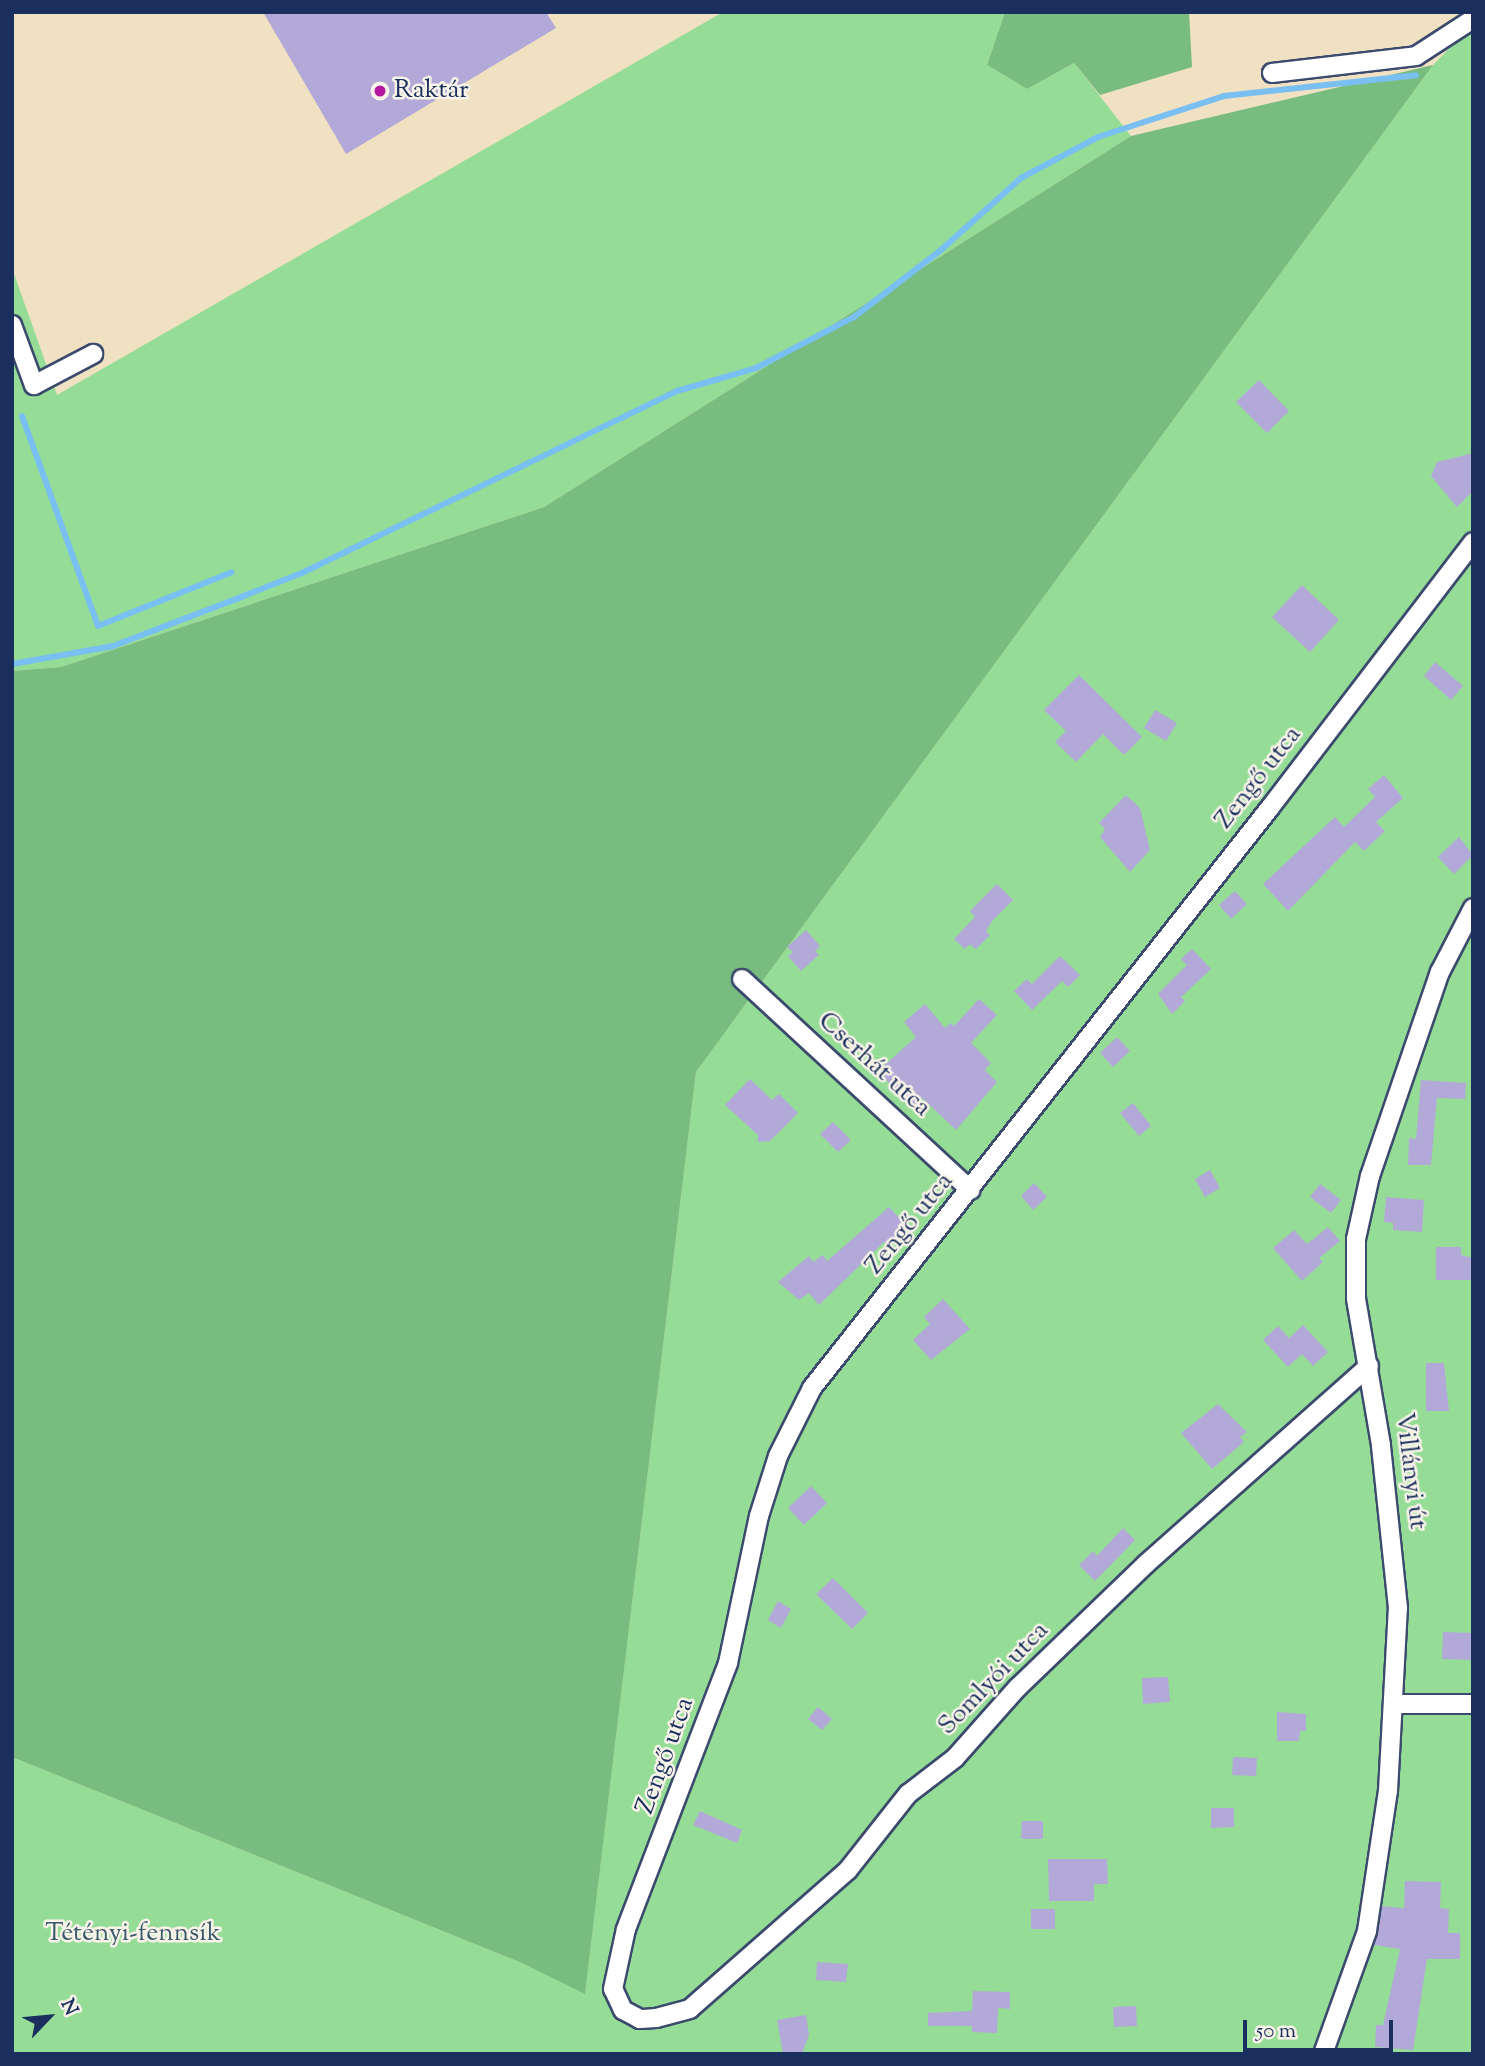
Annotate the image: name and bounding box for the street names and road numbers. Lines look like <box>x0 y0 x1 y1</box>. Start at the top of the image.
street label: Zengő utca <box>1209 720 1309 836</box>
street label: Cserhát utca <box>811 1006 937 1124</box>
street label: Zengő utca <box>860 1167 960 1281</box>
street label: Villányi út <box>1387 1411 1433 1531</box>
street label: Somlyói utca <box>932 1616 1056 1742</box>
street label: Zengő utca <box>631 1693 701 1819</box>

